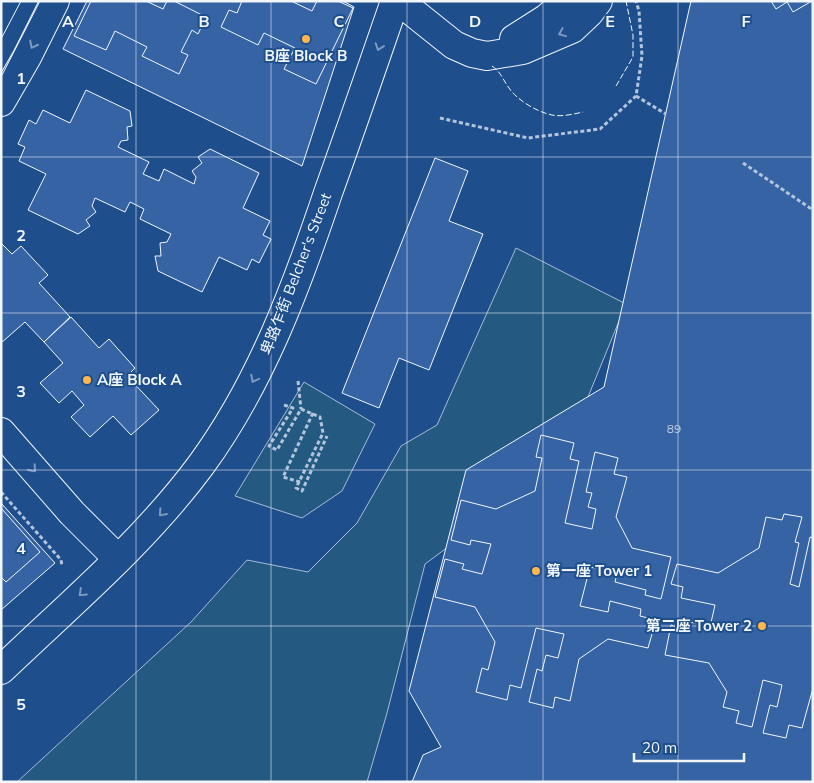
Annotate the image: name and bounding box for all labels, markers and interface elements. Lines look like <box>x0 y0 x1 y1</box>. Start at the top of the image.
text: A <box>62 11 74 31</box>
text: B <box>198 11 210 31</box>
text: C <box>334 11 345 31</box>
text: D <box>469 11 481 31</box>
text: E <box>605 11 615 31</box>
text: F <box>741 11 751 31</box>
one-way arrow <box>558 27 567 37</box>
marker: B座 Block B <box>300 33 312 45</box>
one-way arrow <box>29 40 39 49</box>
one-way arrow <box>375 43 385 51</box>
place label: B座 Block B <box>265 46 347 65</box>
text: 1 <box>16 68 26 88</box>
street label: 卑路乍街 Belcher's Street <box>256 190 335 357</box>
text: 2 <box>16 225 26 245</box>
place label: A座 Block A <box>97 370 182 389</box>
marker: A座 Block A <box>81 374 93 386</box>
one-way arrow <box>250 374 260 383</box>
text: 3 <box>16 381 26 401</box>
house number: 89 <box>667 421 681 436</box>
one-way arrow <box>28 463 37 472</box>
one-way arrow <box>159 507 168 516</box>
text: 4 <box>16 538 26 558</box>
place label: 第一座 Tower 1 <box>546 561 652 580</box>
marker: 第一座 Tower 1 <box>530 565 542 577</box>
one-way arrow <box>79 587 88 596</box>
place label: 第二座 Tower 2 <box>646 616 752 635</box>
marker: 第二座 Tower 2 <box>756 620 768 632</box>
text: 5 <box>16 694 26 714</box>
scale bar <box>634 730 744 762</box>
text: 20 m <box>642 738 677 757</box>

